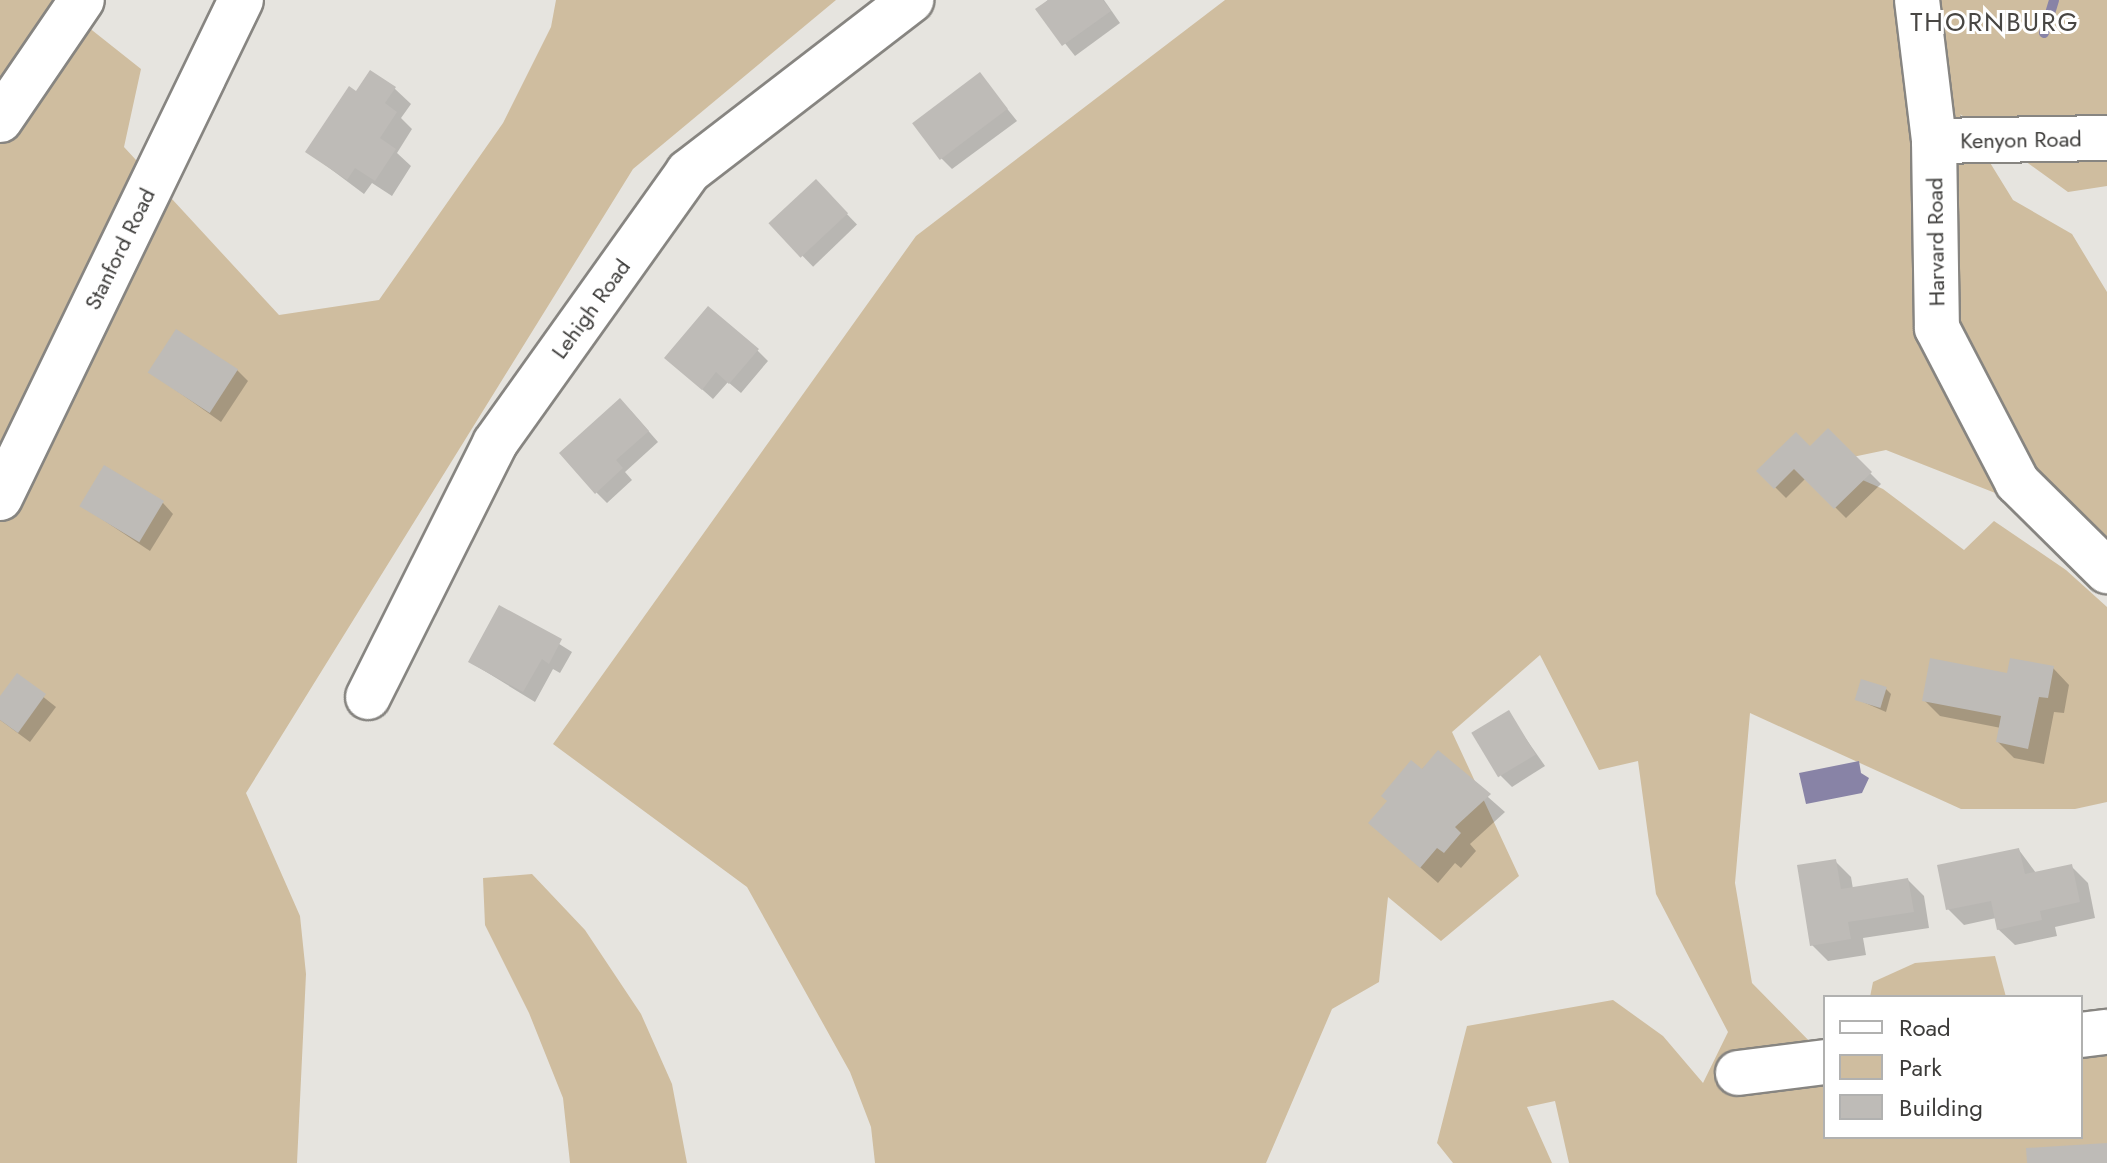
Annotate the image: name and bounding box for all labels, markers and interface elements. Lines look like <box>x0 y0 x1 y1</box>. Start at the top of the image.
district label: THORNBURG <box>1910 7 2080 39</box>
street label: Kenyon Road <box>1960 126 2082 154</box>
street label: Harvard Road <box>1922 177 1950 307</box>
street label: Stanford Road <box>79 184 161 314</box>
street label: Lehigh Road <box>546 254 636 364</box>
legend <box>1823 995 2083 1139</box>
text: Road <box>1899 1010 1951 1045</box>
text: Park <box>1899 1050 1942 1085</box>
text: Building <box>1899 1090 1983 1125</box>

